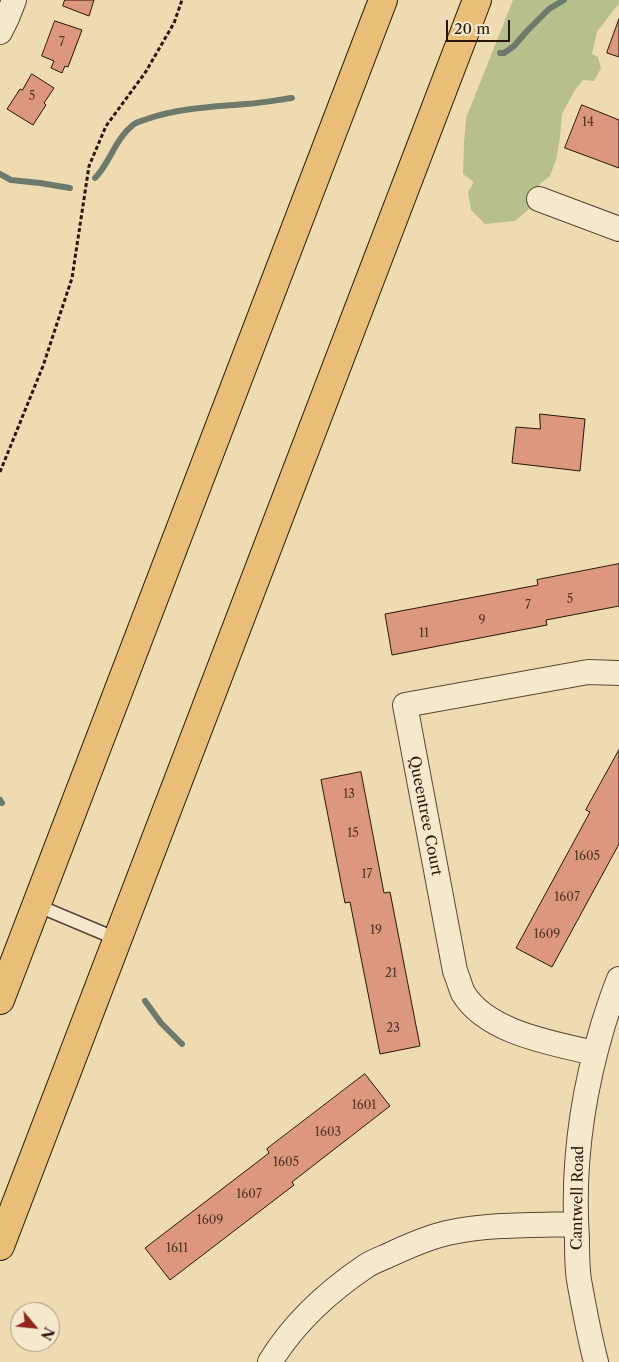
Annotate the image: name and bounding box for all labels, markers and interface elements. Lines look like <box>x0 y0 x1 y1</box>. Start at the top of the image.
scale bar <box>449 10 513 42</box>
text: 20 m <box>454 19 490 38</box>
house number: 7 <box>59 36 65 50</box>
house number: 5 <box>29 90 35 104</box>
house number: 14 <box>582 116 594 130</box>
house number: 5 <box>567 593 573 607</box>
house number: 7 <box>525 599 531 613</box>
house number: 9 <box>478 614 486 628</box>
house number: 11 <box>419 627 429 641</box>
street label: Queentree Court <box>405 755 445 877</box>
house number: 13 <box>343 788 355 802</box>
house number: 15 <box>347 827 359 841</box>
house number: 1605 <box>574 850 600 864</box>
house number: 17 <box>362 868 372 882</box>
house number: 1607 <box>554 891 580 905</box>
house number: 19 <box>370 924 382 938</box>
house number: 1609 <box>534 928 560 942</box>
house number: 21 <box>385 967 397 981</box>
house number: 23 <box>386 1022 400 1036</box>
house number: 1601 <box>352 1099 376 1113</box>
house number: 1603 <box>315 1126 341 1140</box>
street label: Cantwell Road <box>568 1146 588 1250</box>
house number: 1605 <box>273 1156 299 1170</box>
house number: 1607 <box>236 1188 262 1202</box>
house number: 1609 <box>197 1214 223 1228</box>
house number: 1611 <box>166 1242 188 1256</box>
north arrow <box>10 1302 60 1352</box>
text: N <box>37 1324 58 1343</box>

